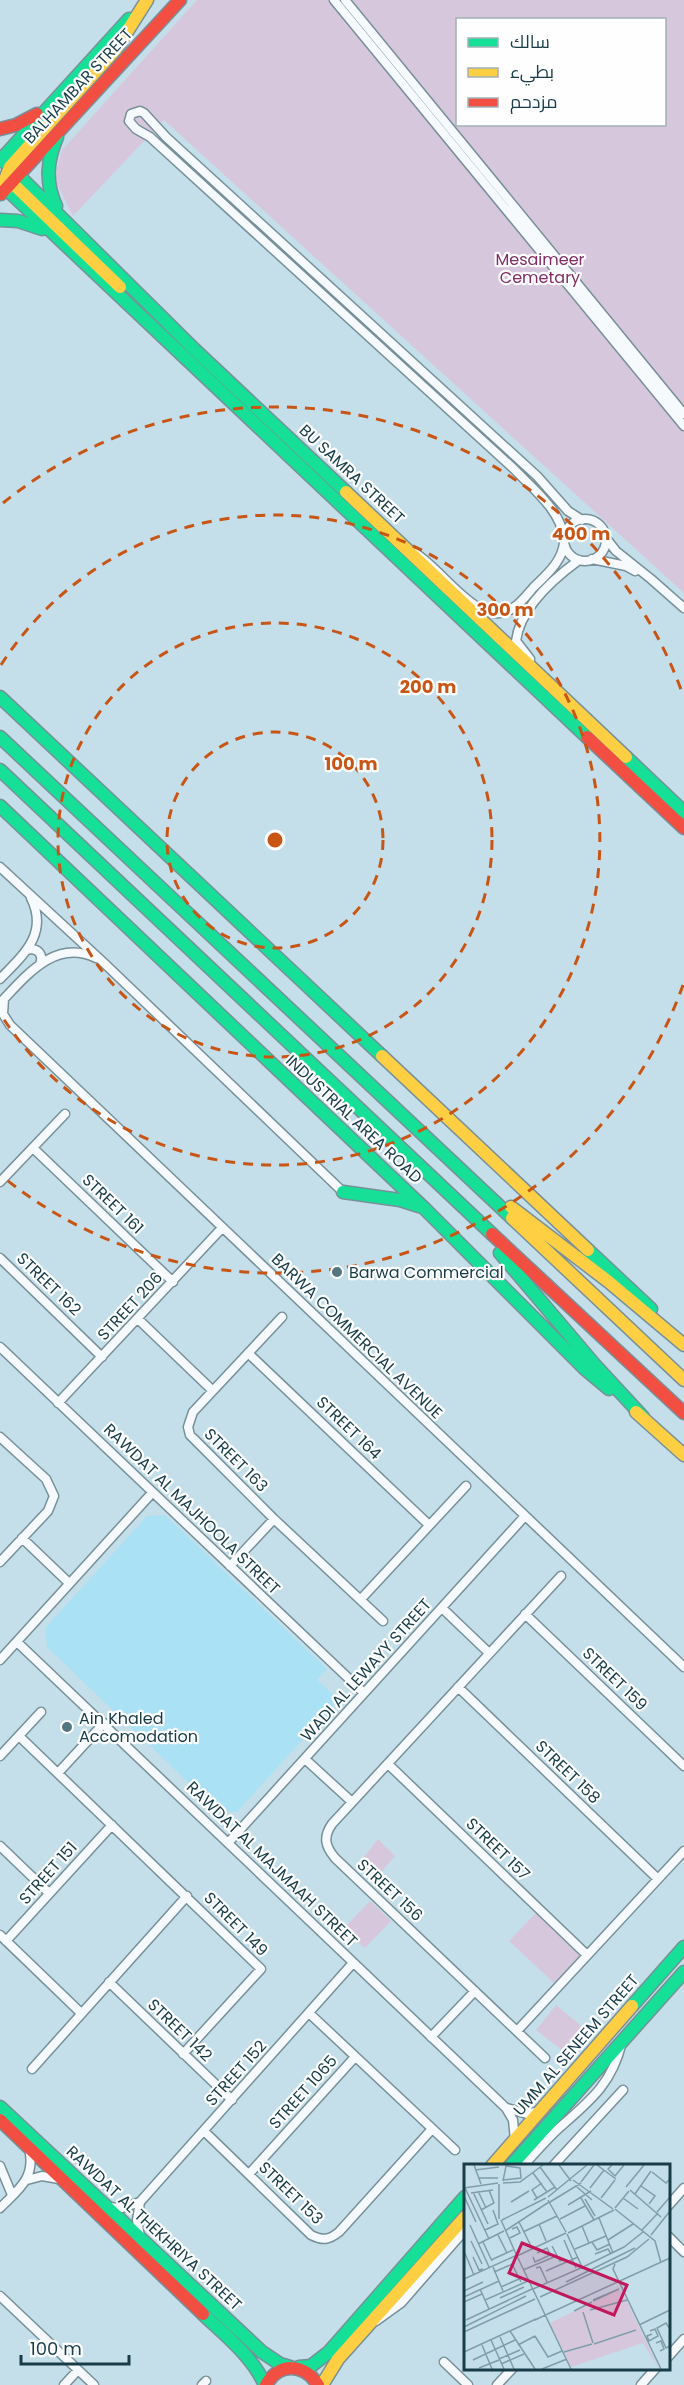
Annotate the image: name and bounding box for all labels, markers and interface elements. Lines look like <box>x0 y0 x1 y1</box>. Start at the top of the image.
legend <box>456 18 666 126</box>
street label: BALHAMBAR STREET <box>18 23 138 149</box>
text: سالك <box>510 29 550 54</box>
text: بطيء <box>510 59 554 86</box>
text: مزدحم <box>510 89 558 114</box>
park label: Mesaimeer Cemetary <box>495 248 585 289</box>
street label: BU SAMRA STREET <box>294 419 410 529</box>
text: 400 m <box>552 521 610 546</box>
text: 300 m <box>476 597 534 622</box>
text: 200 m <box>400 674 456 699</box>
text: 100 m <box>324 751 378 776</box>
centre of rings <box>265 830 285 850</box>
street label: INDUSTRIAL AREA ROAD <box>281 1049 427 1189</box>
street label: STREET 161 <box>77 1169 149 1239</box>
street label: STREET 162 <box>12 1247 86 1321</box>
street label: BARWA COMMERCIAL AVENUE <box>266 1248 448 1424</box>
place label: Barwa Commercial <box>349 1261 504 1284</box>
marker: Barwa Commercial <box>330 1265 344 1279</box>
street label: STREET 206 <box>92 1267 168 1345</box>
street label: STREET 164 <box>311 1391 387 1465</box>
street label: RAWDAT AL MAJHOOLA STREET <box>99 1418 286 1600</box>
street label: STREET 163 <box>199 1423 273 1497</box>
street label: WADI AL LEWAYY STREET <box>295 1593 437 1747</box>
street label: STREET 159 <box>577 1642 653 1716</box>
place label: Ain Khaled Accomodation <box>79 1707 198 1748</box>
marker: Ain Khaled Accomodation <box>60 1720 74 1734</box>
street label: STREET 158 <box>530 1735 606 1809</box>
street label: RAWDAT AL MAJMAAH STREET <box>181 1776 363 1952</box>
street label: STREET 157 <box>461 1813 535 1886</box>
street label: STREET 151 <box>14 1837 82 1909</box>
street label: STREET 156 <box>352 1853 428 1927</box>
street label: STREET 149 <box>199 1887 273 1961</box>
street label: UMM AL SENEEM STREET <box>508 1969 644 2121</box>
street label: STREET 142 <box>143 1993 217 2067</box>
street label: STREET 152 <box>200 2035 272 2111</box>
street label: STREET 1065 <box>264 2050 342 2134</box>
street label: RAWDAT AL THEKHRIYA STREET <box>61 2140 247 2316</box>
street label: STREET 153 <box>254 2156 328 2230</box>
inset map <box>464 2164 669 2370</box>
scale bar <box>21 2328 129 2366</box>
text: 100 m <box>30 2336 82 2361</box>

